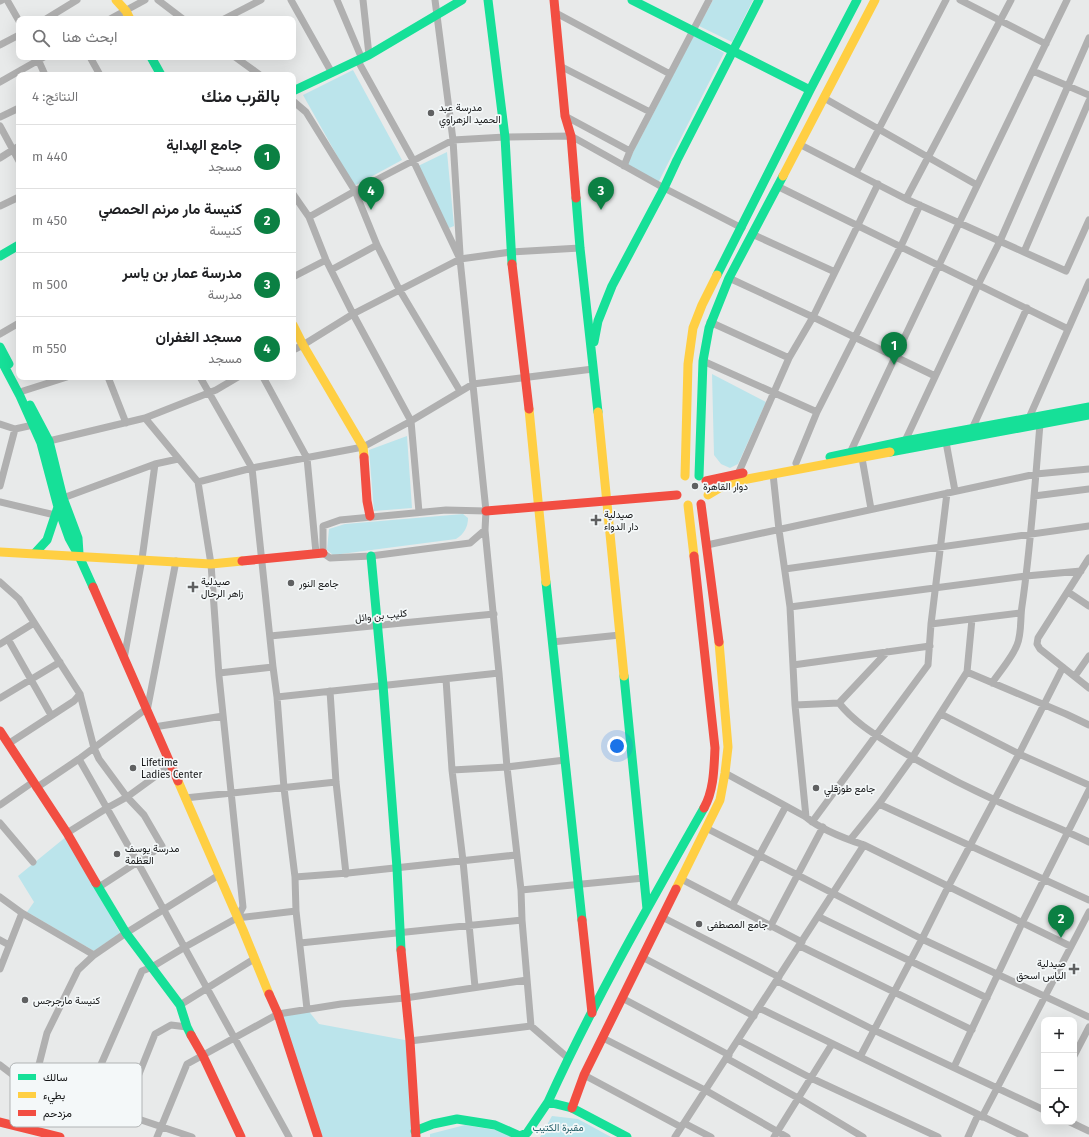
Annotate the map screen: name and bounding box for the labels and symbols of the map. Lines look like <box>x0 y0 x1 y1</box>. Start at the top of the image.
place label: مدرسة عبد الحميد الزهراوي <box>439 102 501 128</box>
marker: مدرسة عبد الحميد الزهراوي <box>426 108 436 118</box>
pin: 4 <box>358 177 384 210</box>
pin: 3 <box>588 177 614 210</box>
pin: 1 <box>881 332 907 365</box>
marker: دوار القاهرة <box>690 481 700 491</box>
place label: دوار القاهرة <box>703 481 748 493</box>
place label: صيدلية دار الدواء <box>604 509 639 533</box>
marker: صيدلية دار الدواء <box>591 515 601 525</box>
place label: صيدلية زاهر الرحال <box>201 576 244 600</box>
marker: جامع النور <box>286 578 296 588</box>
place label: جامع النور <box>298 578 339 590</box>
marker: صيدلية زاهر الرحال <box>188 582 198 592</box>
street label: كليب بن وائل <box>354 607 408 625</box>
your location <box>607 736 627 756</box>
place label: Lifetime Ladies Center <box>141 757 203 781</box>
marker: Lifetime Ladies Center <box>128 763 138 773</box>
marker: جامع طوزقلي <box>811 783 821 793</box>
place label: جامع طوزقلي <box>824 783 876 797</box>
place label: مدرسة يوسف العظمة <box>125 843 179 867</box>
marker: مدرسة يوسف العظمة <box>112 849 122 859</box>
pin: 2 <box>1048 905 1074 938</box>
marker: جامع المصطفى <box>694 919 704 929</box>
place label: جامع المصطفى <box>707 919 768 931</box>
place label: صيدلية الياس اسحق <box>1016 958 1066 982</box>
marker: صيدلية الياس اسحق <box>1069 964 1079 974</box>
marker: كنيسة مارجرجس <box>20 995 30 1005</box>
place label: كنيسة مارجرجس <box>33 995 101 1007</box>
legend <box>10 1063 142 1127</box>
text: سالك <box>43 1071 68 1084</box>
text: بطيء <box>43 1089 65 1105</box>
text: مزدحم <box>43 1107 72 1121</box>
park label: مقبرة الكتيب <box>533 1122 583 1134</box>

